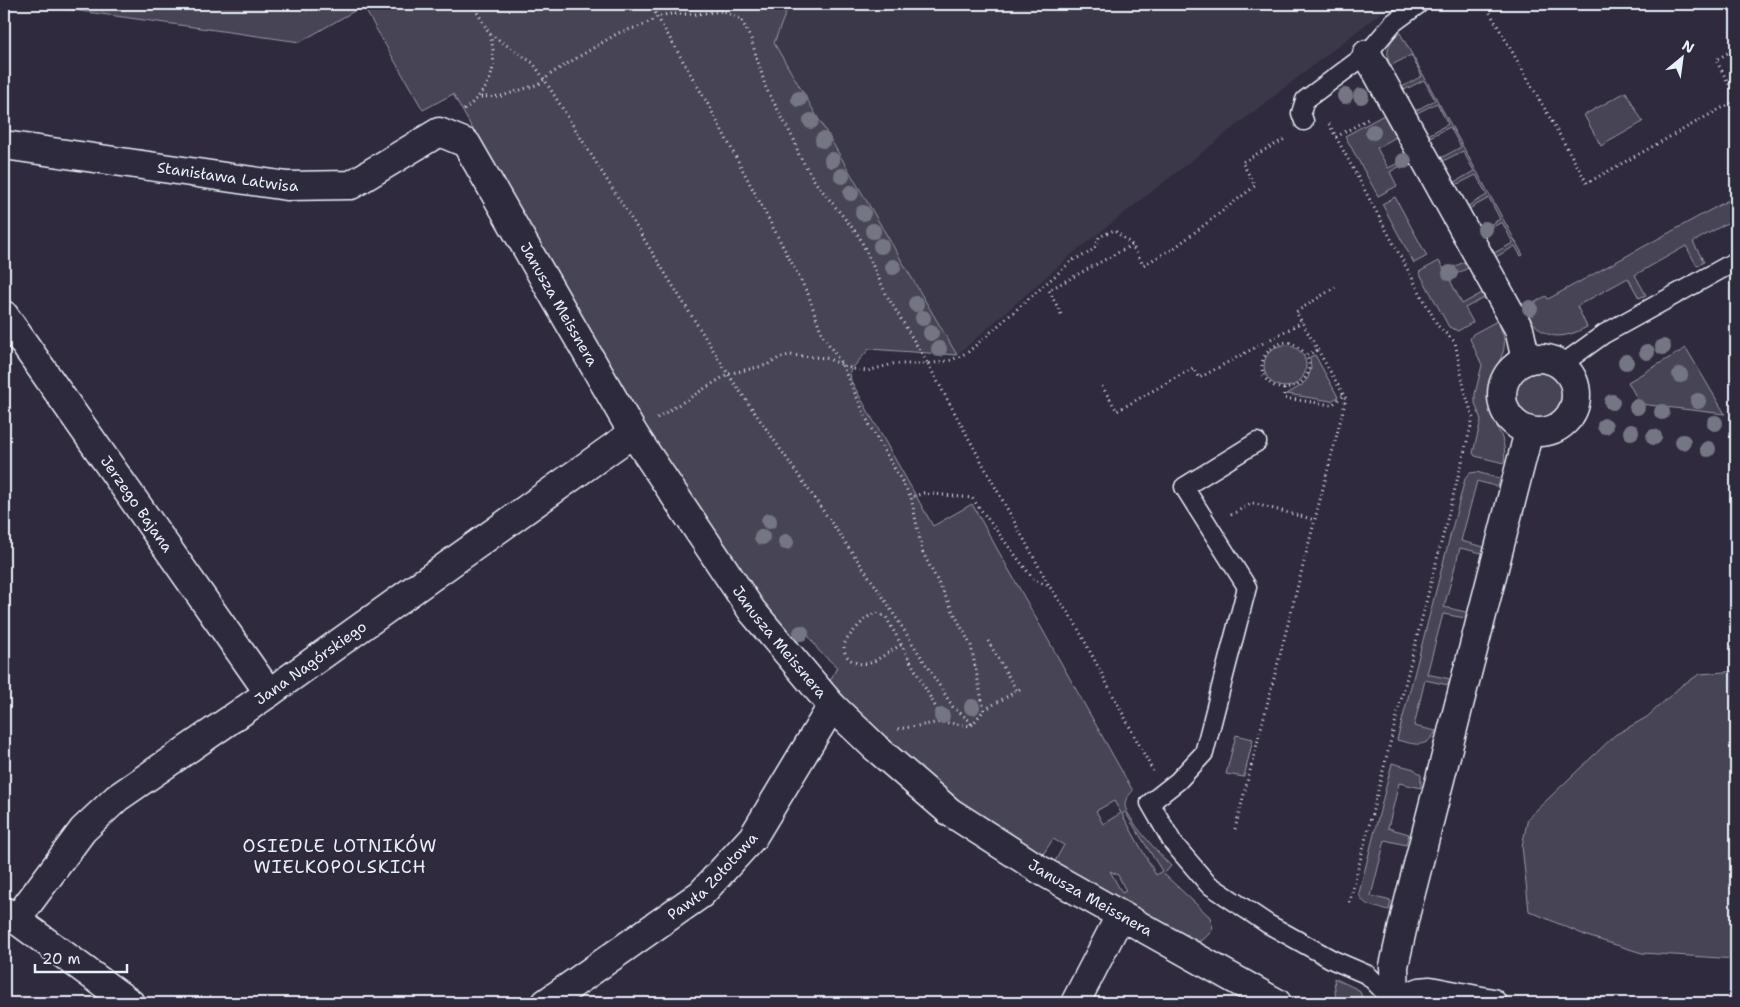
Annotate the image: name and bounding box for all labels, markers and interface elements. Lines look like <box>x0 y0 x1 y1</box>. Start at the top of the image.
north arrow <box>1658 32 1708 82</box>
text: N <box>1679 36 1698 57</box>
street label: Stanisława Latwisa <box>156 157 299 196</box>
street label: Janusza Meissnera <box>515 239 603 370</box>
street label: Jerzego Bajana <box>96 452 178 557</box>
street label: Janusza Meissnera <box>728 582 832 703</box>
street label: Jana Nagórskiego <box>251 616 371 710</box>
street label: Pawła Zołotowa <box>663 828 763 925</box>
district label: OSIEDLE LOTNIKÓW WIELKOPOLSKICH <box>243 834 437 879</box>
street label: Janusza Meissnera <box>1024 855 1156 941</box>
scale bar <box>35 942 128 974</box>
text: 20 m <box>42 949 81 969</box>

